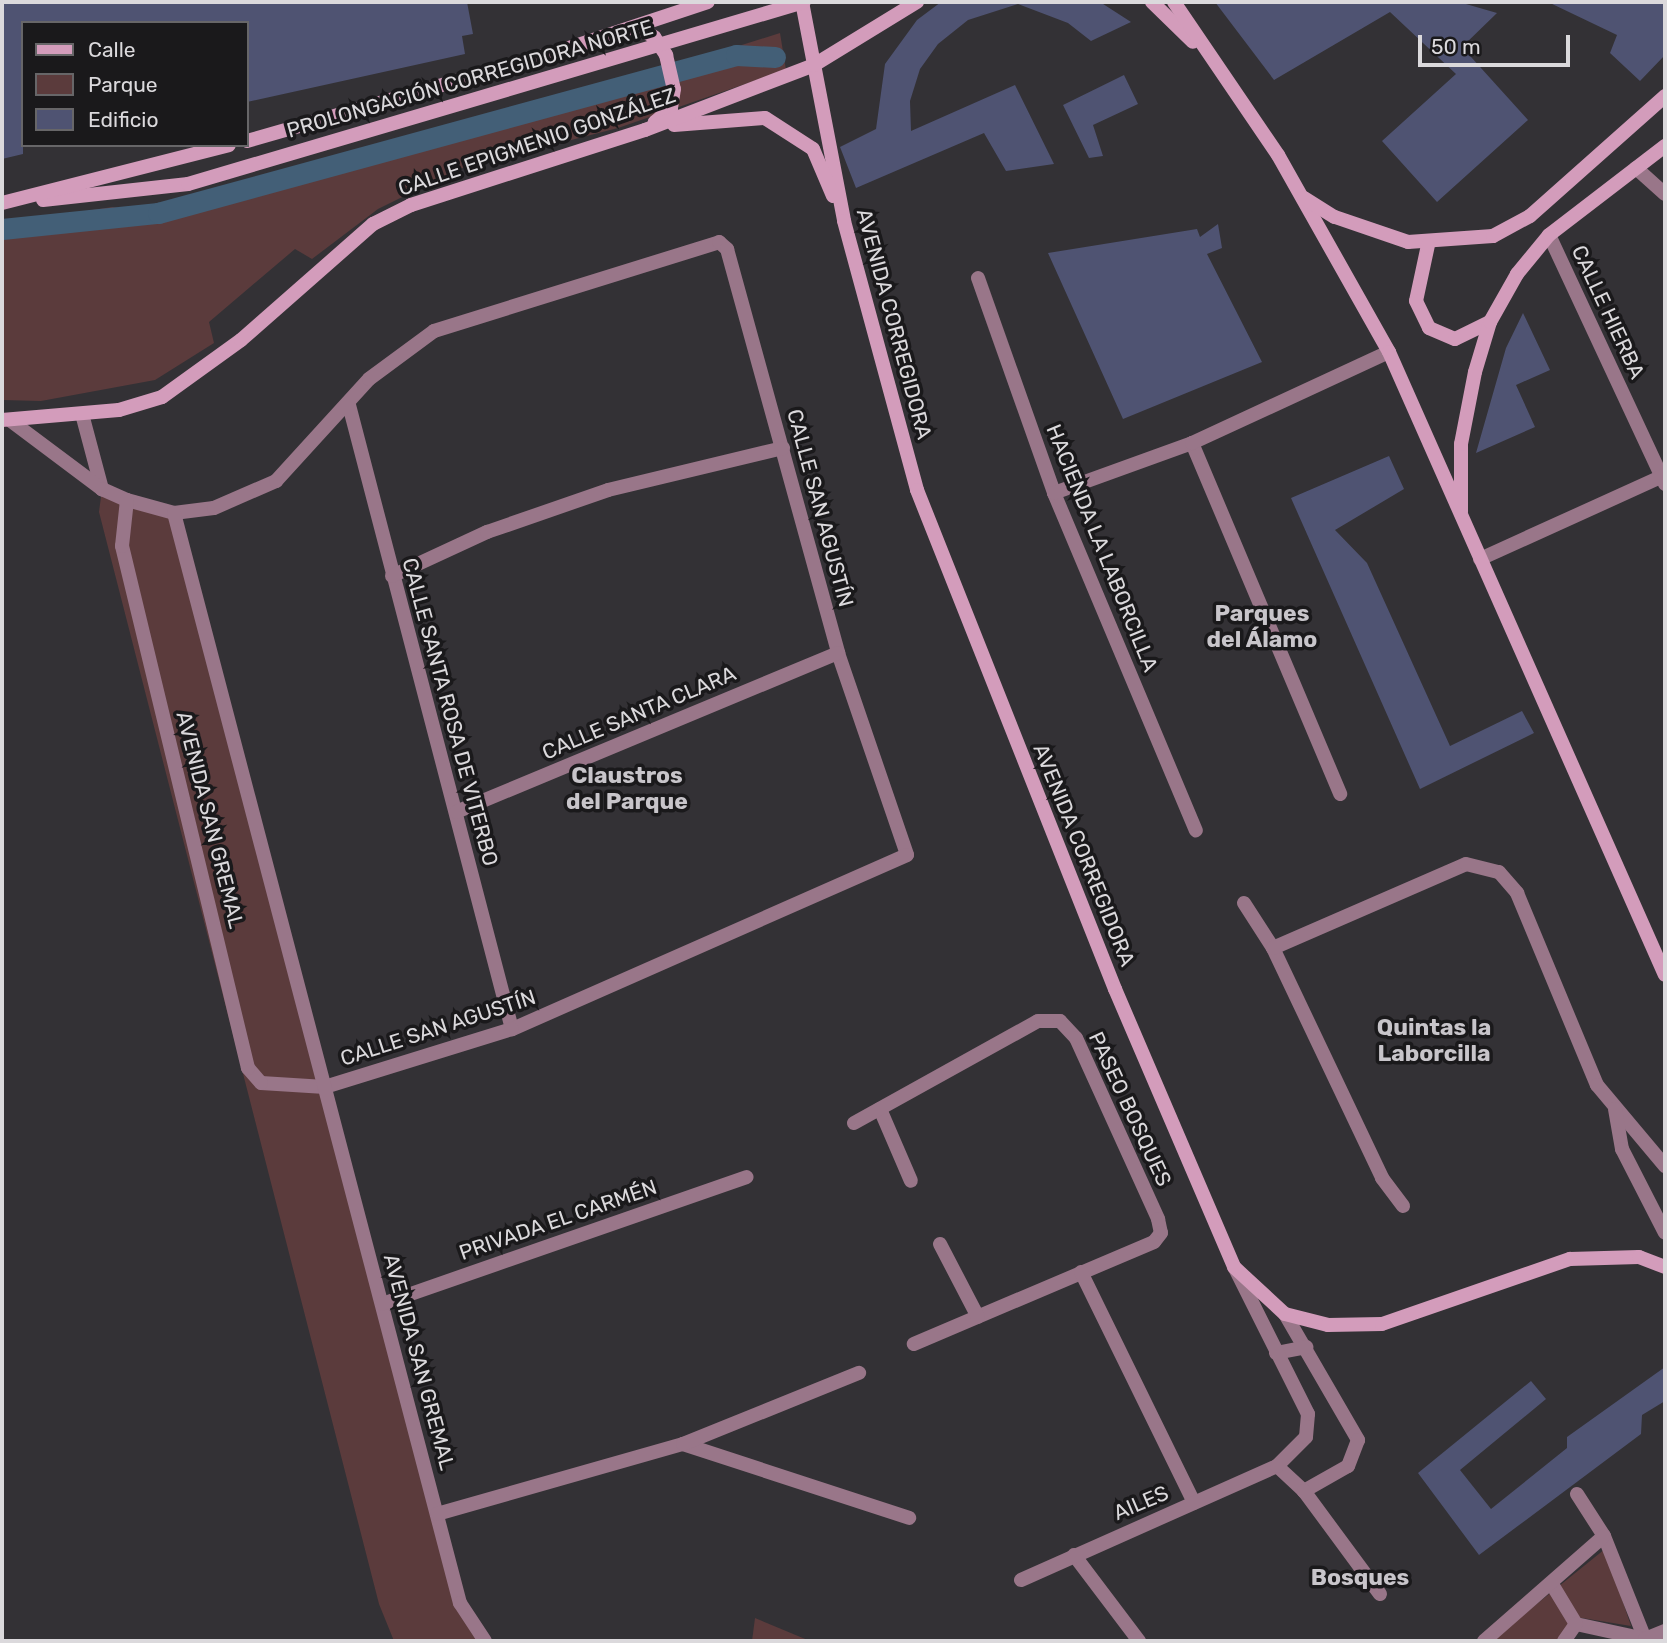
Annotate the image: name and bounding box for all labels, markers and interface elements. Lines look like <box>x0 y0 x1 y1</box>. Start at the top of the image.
street label: PROLONGACIÓN CORREGIDORA NORTE <box>284 14 656 144</box>
legend <box>21 21 248 147</box>
scale bar <box>1422 21 1574 65</box>
text: 50 m <box>1431 34 1481 59</box>
text: Calle <box>88 37 136 62</box>
text: Parque <box>88 72 158 97</box>
street label: CALLE EPIGMENIO GONZÁLEZ <box>395 83 679 201</box>
text: Edificio <box>88 107 158 132</box>
street label: AVENIDA CORREGIDORA <box>851 206 937 442</box>
street label: CALLE HIERBA <box>1566 241 1650 383</box>
street label: CALLE SAN AGUSTÍN <box>781 406 859 610</box>
street label: HACIENDA LA LABORCILLA <box>1041 420 1163 676</box>
street label: CALLE SANTA ROSA DE VITERBO <box>396 554 504 870</box>
district label: Parques del Álamo <box>1206 599 1318 653</box>
street label: CALLE SANTA CLARA <box>538 661 740 765</box>
street label: AVENIDA SAN GREMAL <box>171 709 249 931</box>
street label: AVENIDA CORREGIDORA <box>1028 740 1140 970</box>
district label: Claustros del Parque <box>566 761 688 815</box>
street label: CALLE SAN AGUSTÍN <box>337 984 539 1072</box>
district label: Quintas la Laborcilla <box>1377 1013 1491 1067</box>
street label: PASEO BOSQUES <box>1083 1028 1177 1190</box>
street label: PRIVADA EL CARMÉN <box>455 1174 661 1266</box>
street label: AVENIDA SAN GREMAL <box>378 1251 460 1473</box>
street label: AILES <box>1110 1480 1172 1526</box>
district label: Bosques <box>1311 1563 1409 1591</box>

